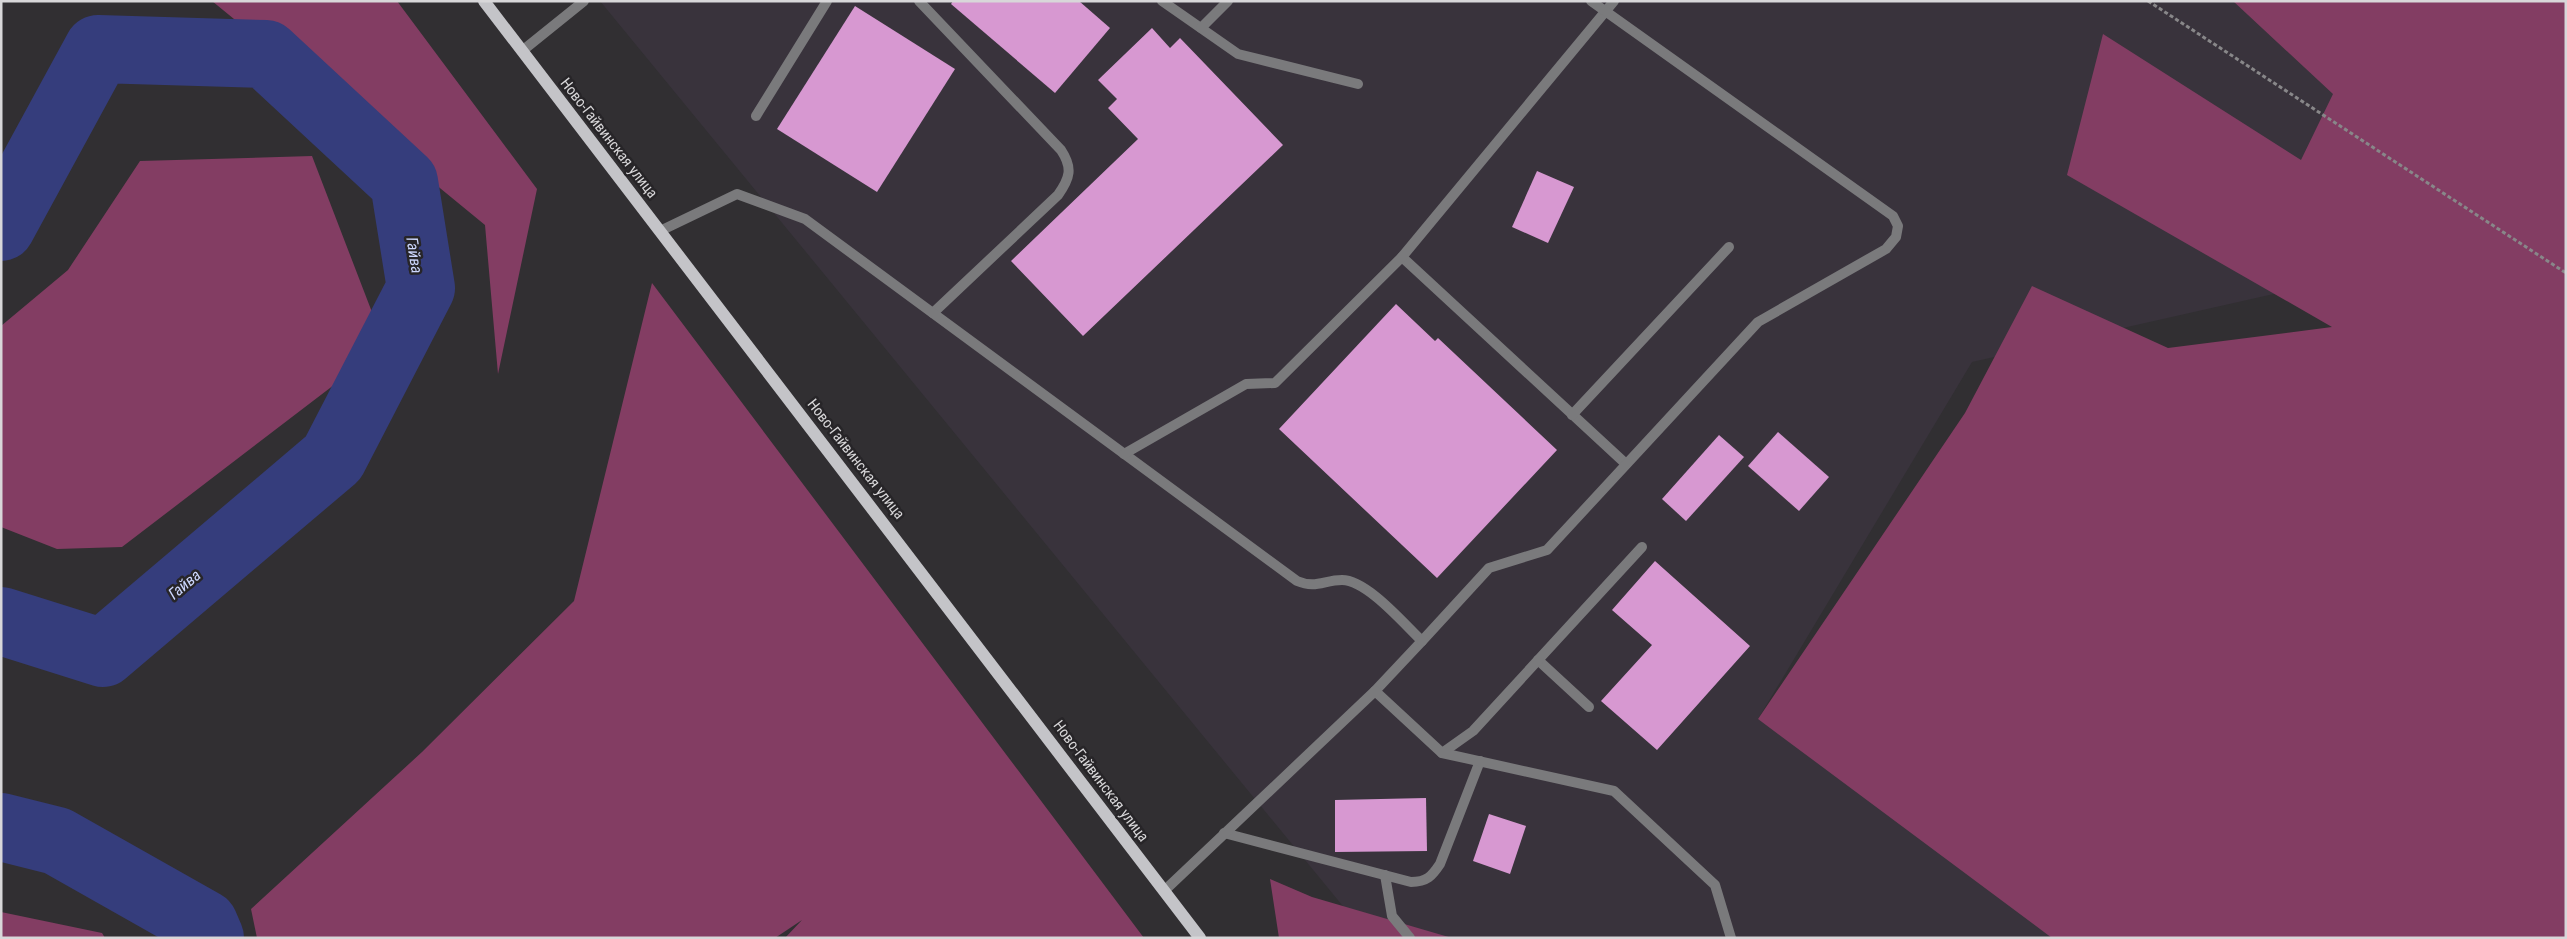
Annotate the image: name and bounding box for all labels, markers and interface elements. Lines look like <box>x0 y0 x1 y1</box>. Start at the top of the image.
street label: Ново-Гайвинская улица <box>557 74 661 202</box>
water label: Гайва <box>402 236 427 275</box>
street label: Ново-Гайвинская улица <box>804 395 908 523</box>
water label: Гайва <box>164 565 204 603</box>
street label: Ново-Гайвинская улица <box>1049 717 1153 845</box>

